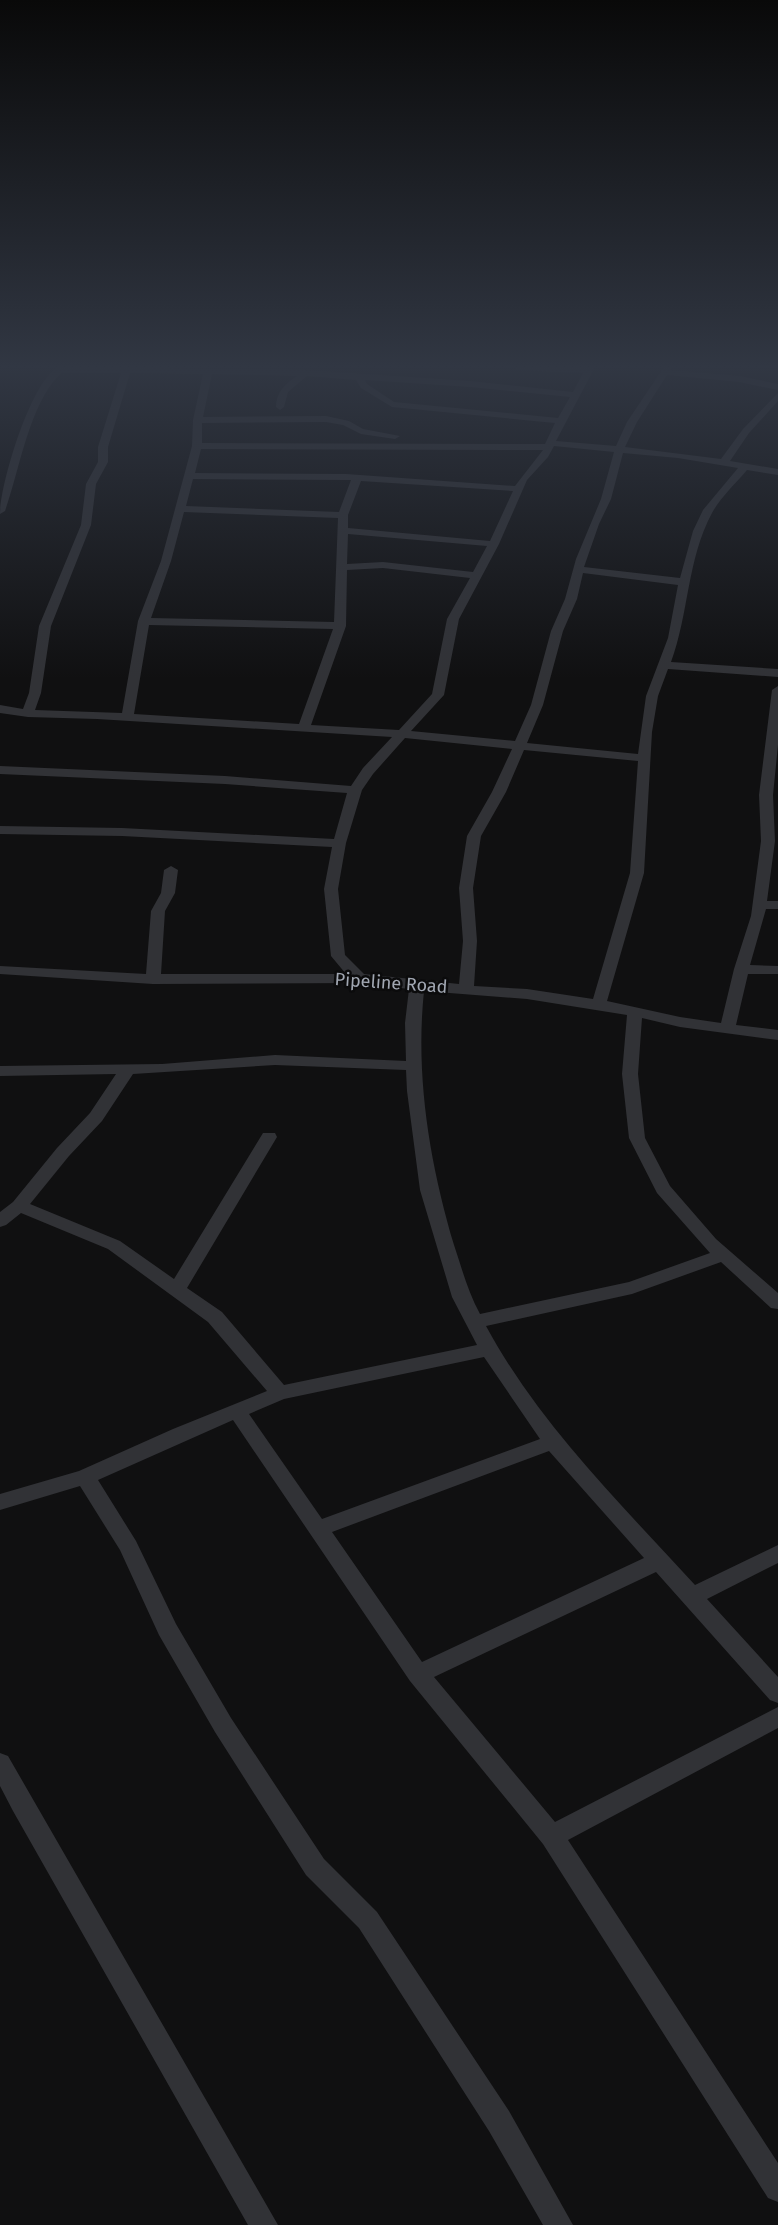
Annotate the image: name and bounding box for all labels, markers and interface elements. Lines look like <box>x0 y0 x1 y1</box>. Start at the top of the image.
street label: Pipeline Road <box>334 968 448 998</box>

